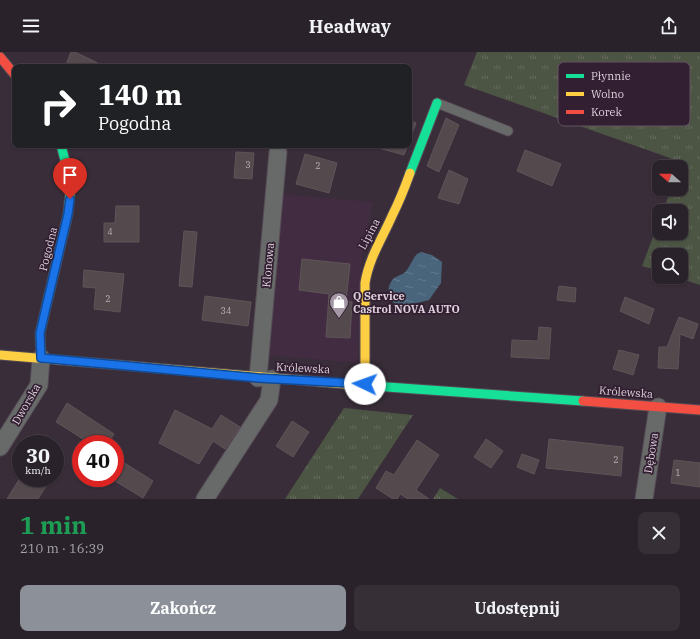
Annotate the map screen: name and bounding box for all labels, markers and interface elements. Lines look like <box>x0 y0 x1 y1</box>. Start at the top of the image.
icon: menu <box>20 15 42 37</box>
text: Headway <box>309 15 391 38</box>
icon: share <box>658 15 680 37</box>
legend <box>558 62 690 126</box>
text: Płynnie <box>591 69 631 83</box>
text: 140 m <box>98 76 182 113</box>
icon: right <box>32 80 84 132</box>
text: Wolno <box>591 87 624 101</box>
text: Korek <box>591 105 622 119</box>
text: Pogodna <box>98 112 171 135</box>
pin <box>53 158 87 199</box>
house number: 3 <box>245 159 251 170</box>
house number: 2 <box>315 160 321 171</box>
north arrow <box>652 160 688 196</box>
map controls <box>652 160 688 284</box>
icon: arrive <box>59 164 81 186</box>
button: sound <box>652 204 688 240</box>
street label: Lipina <box>355 216 383 252</box>
street label: Pogodna <box>36 226 60 272</box>
house number: 4 <box>107 226 113 237</box>
street label: Klonowa <box>259 242 277 288</box>
button: search <box>652 248 688 284</box>
place label: Q Service Castrol NOVA AUTO <box>353 289 460 316</box>
shop icon: Q Service Castrol NOVA AUTO <box>328 291 350 319</box>
house number: 2 <box>105 293 111 304</box>
house number: 34 <box>221 305 231 316</box>
street label: Królewska <box>276 360 330 376</box>
position arrow <box>344 363 386 405</box>
street label: Dworska <box>9 381 43 427</box>
street label: Królewska <box>598 383 654 401</box>
street label: Dębowa <box>641 432 661 474</box>
speed limit sign: 40 <box>72 435 124 487</box>
text: 30 <box>26 442 50 469</box>
house number: 2 <box>613 454 619 465</box>
text: km/h <box>25 464 51 477</box>
house number: 1 <box>675 467 681 478</box>
text: 1 min <box>20 509 87 541</box>
button: close <box>638 512 680 554</box>
text: 210 m · 16:39 <box>20 540 104 557</box>
button: Zakończ <box>20 585 346 631</box>
button: Udostępnij <box>354 585 680 631</box>

